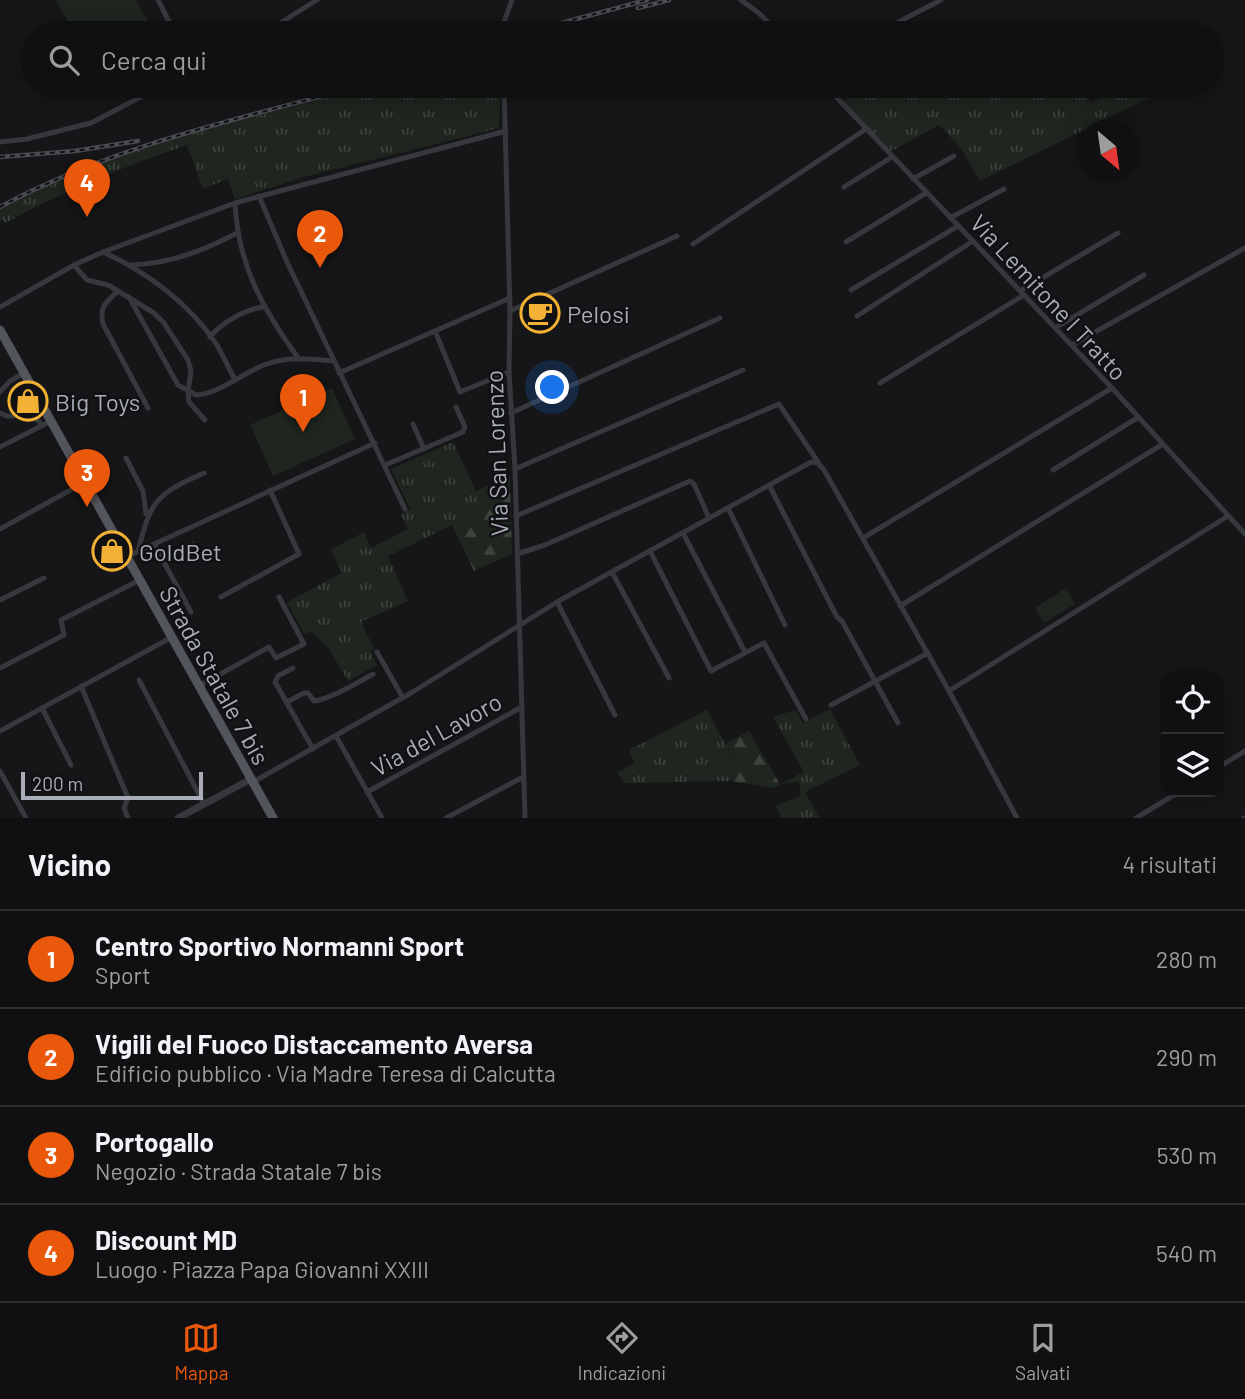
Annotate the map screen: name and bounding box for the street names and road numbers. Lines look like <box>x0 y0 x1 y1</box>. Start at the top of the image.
street label: Via Lemitone I Tratto <box>965 208 1133 386</box>
street label: Via San Lorenzo <box>479 369 513 537</box>
street label: Strada Statale 7 bis <box>154 581 276 769</box>
street label: Via del Lavoro <box>366 686 506 782</box>

